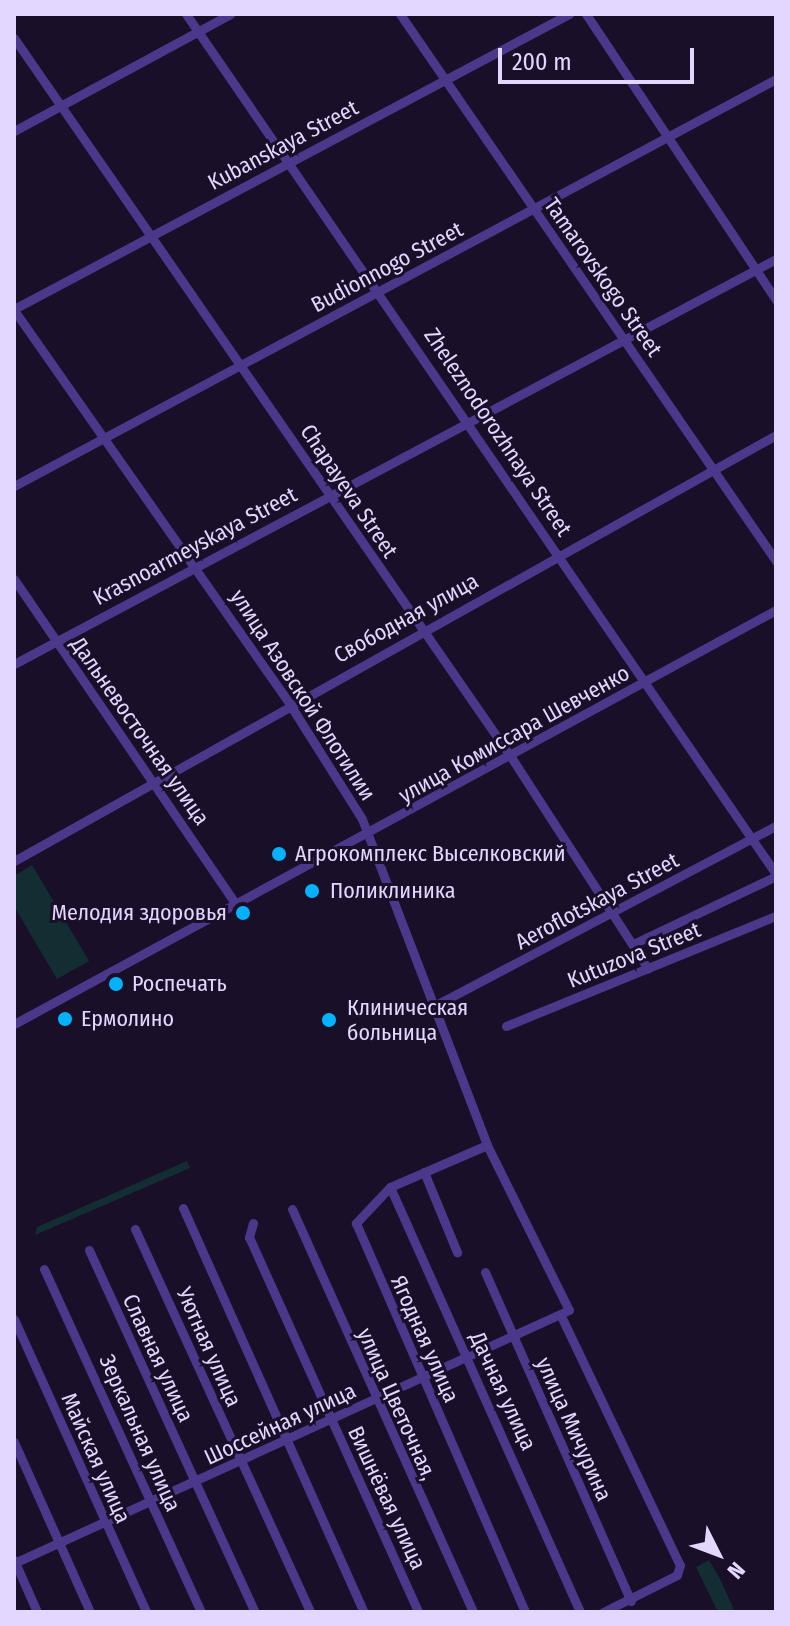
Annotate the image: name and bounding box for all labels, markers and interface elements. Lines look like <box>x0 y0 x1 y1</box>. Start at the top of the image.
scale bar <box>502 32 698 82</box>
text: 200 m <box>512 48 572 76</box>
street label: Kubanskaya Street <box>203 94 363 196</box>
street label: Tamarovskogo Street <box>538 193 668 361</box>
street label: Budionnogo Street <box>307 216 467 318</box>
street label: Zheleznodorozhnaya Street <box>419 323 577 541</box>
street label: Chapayeva Street <box>295 419 403 563</box>
street label: Krasnoarmeyskaya Street <box>89 481 301 611</box>
street label: Свободная улица <box>329 567 483 669</box>
street label: улица Азовской Флотилии <box>225 585 381 805</box>
street label: Дальневосточная улица <box>65 632 215 830</box>
street label: улица Комиссара Шевченко <box>394 659 634 809</box>
place label: Агрокомплекс Выселковский <box>295 841 566 867</box>
marker: Агрокомплекс Выселковский <box>270 845 288 863</box>
street label: Aeroflotskaya Street <box>511 847 683 955</box>
place label: Поликлиника <box>330 878 455 904</box>
marker: Поликлиника <box>301 880 323 902</box>
place label: Мелодия здоровья <box>51 900 227 926</box>
marker: Мелодия здоровья <box>234 904 252 922</box>
street label: Kutuzova Street <box>564 916 704 994</box>
place label: Роспечать <box>132 971 227 997</box>
marker: Роспечать <box>107 975 125 993</box>
place label: Клиническая больница <box>347 994 468 1046</box>
place label: Ермолино <box>81 1006 174 1032</box>
marker: Клиническая больница <box>318 1009 340 1031</box>
marker: Ермолино <box>56 1010 74 1028</box>
street label: Ягодная улица <box>385 1271 465 1407</box>
street label: Уютная улица <box>171 1283 247 1411</box>
street label: Славная улица <box>117 1290 199 1426</box>
street label: улица Цветочная, <box>352 1324 442 1484</box>
street label: Дачная улица <box>464 1328 542 1454</box>
street label: Зеркальная улица <box>94 1350 186 1516</box>
street label: улица Мичурина <box>531 1353 617 1505</box>
street label: Шоссейная улица <box>200 1377 360 1471</box>
street label: Майская улица <box>56 1389 136 1527</box>
street label: Вишнёвая улица <box>342 1422 432 1574</box>
north arrow <box>678 1514 758 1594</box>
text: N <box>722 1556 751 1584</box>

